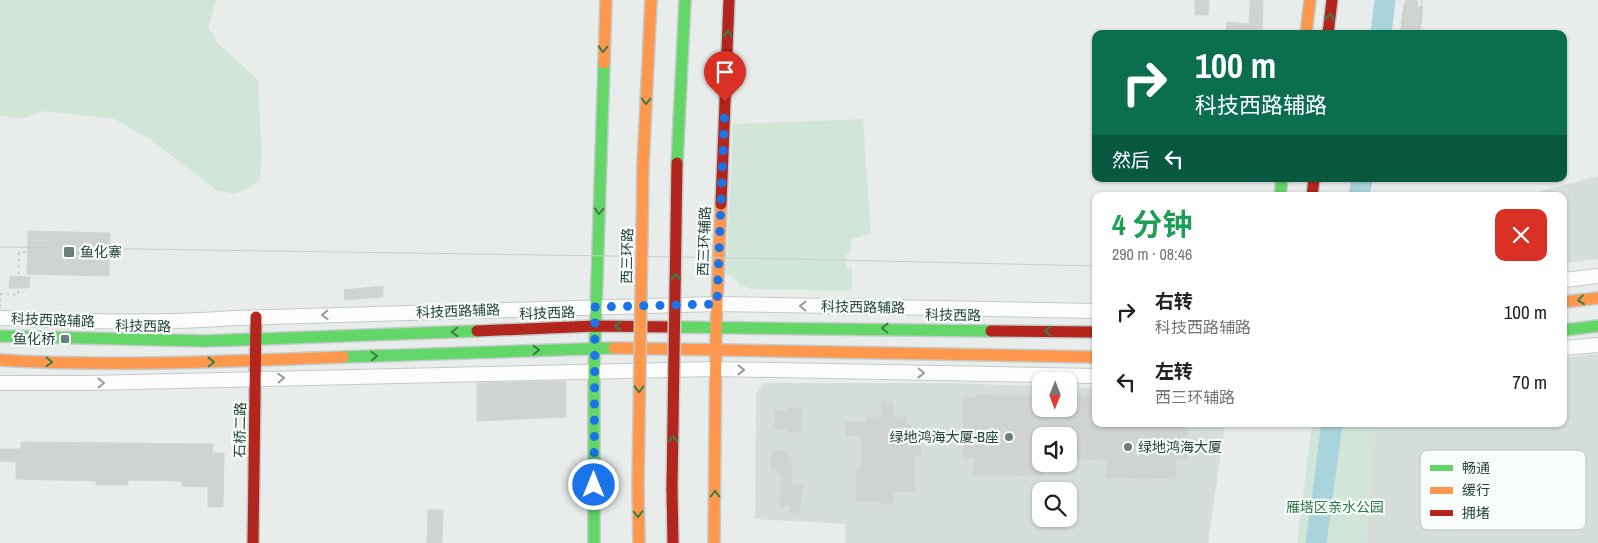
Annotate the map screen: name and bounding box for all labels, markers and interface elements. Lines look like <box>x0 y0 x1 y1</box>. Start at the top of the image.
one-way arrow <box>1324 13 1335 21</box>
one-way arrow <box>722 30 733 38</box>
text: 100 m <box>1195 42 1276 89</box>
one-way arrow <box>598 45 609 53</box>
icon: right <box>1112 50 1177 115</box>
pin <box>704 51 746 102</box>
icon: arrive <box>711 58 739 86</box>
text: 科技西路辅路 <box>1195 90 1327 120</box>
one-way arrow <box>641 97 652 105</box>
icon: left <box>1160 145 1188 173</box>
text: 然后 <box>1112 147 1150 173</box>
text: 4 分钟 <box>1112 204 1193 244</box>
street label: 西三环辅路 <box>694 206 714 276</box>
one-way arrow <box>593 207 604 215</box>
button: close <box>1495 209 1547 261</box>
street label: 西三环路 <box>618 228 636 284</box>
place label: 鱼化寨 <box>80 243 122 261</box>
text: 290 m · 08:46 <box>1112 243 1192 265</box>
marker: 鱼化寨 <box>62 245 76 259</box>
one-way arrow <box>670 273 681 281</box>
text: 右转 <box>1155 288 1193 314</box>
one-way arrow <box>1577 294 1585 305</box>
street label: 科技西路辅路 <box>821 297 905 317</box>
icon: right <box>1112 298 1140 326</box>
text: 100 m <box>1504 299 1547 325</box>
one-way arrow <box>798 300 806 311</box>
street label: 科技西路辅路 <box>416 301 500 321</box>
street label: 科技西路 <box>519 303 575 323</box>
street label: 科技西路 <box>925 306 981 324</box>
street label: 科技西路辅路 <box>11 310 95 330</box>
one-way arrow <box>321 310 328 320</box>
text: 科技西路辅路 <box>1155 316 1251 338</box>
street label: 科技西路 <box>115 317 171 335</box>
one-way arrow <box>613 321 621 331</box>
one-way arrow <box>881 323 889 334</box>
one-way arrow <box>451 326 459 337</box>
one-way arrow <box>1043 326 1051 336</box>
place label: 鱼化桥 <box>13 330 55 348</box>
marker: 鱼化桥 <box>59 333 71 345</box>
one-way arrow <box>532 345 540 355</box>
one-way arrow <box>370 351 378 362</box>
one-way arrow <box>45 357 53 368</box>
one-way arrow <box>208 357 215 367</box>
text: 左转 <box>1155 358 1193 384</box>
one-way arrow <box>737 364 745 375</box>
one-way arrow <box>918 368 925 378</box>
icon: left <box>1112 368 1140 396</box>
text: 70 m <box>1512 369 1547 395</box>
one-way arrow <box>277 372 285 383</box>
north arrow <box>1032 372 1078 418</box>
map controls <box>1032 372 1077 527</box>
one-way arrow <box>98 378 105 388</box>
one-way arrow <box>634 386 644 394</box>
text: 西三环辅路 <box>1155 386 1235 408</box>
street label: 石桥二路 <box>231 402 249 458</box>
button: sound <box>1032 427 1077 472</box>
place label: 绿地鸿海大厦-B座 <box>890 428 999 446</box>
marker: 绿地鸿海大厦-B座 <box>1003 431 1015 443</box>
one-way arrow <box>668 435 678 443</box>
place label: 绿地鸿海大厦 <box>1138 438 1222 456</box>
marker: 绿地鸿海大厦 <box>1122 441 1134 453</box>
legend <box>1420 450 1586 530</box>
position arrow <box>567 458 619 510</box>
text: 畅通 <box>1462 459 1490 477</box>
text: 缓行 <box>1462 481 1490 499</box>
button: search <box>1032 482 1077 527</box>
one-way arrow <box>710 490 720 498</box>
park label: 雁塔区亲水公园 <box>1286 498 1384 516</box>
text: 拥堵 <box>1462 504 1490 522</box>
one-way arrow <box>633 511 643 519</box>

